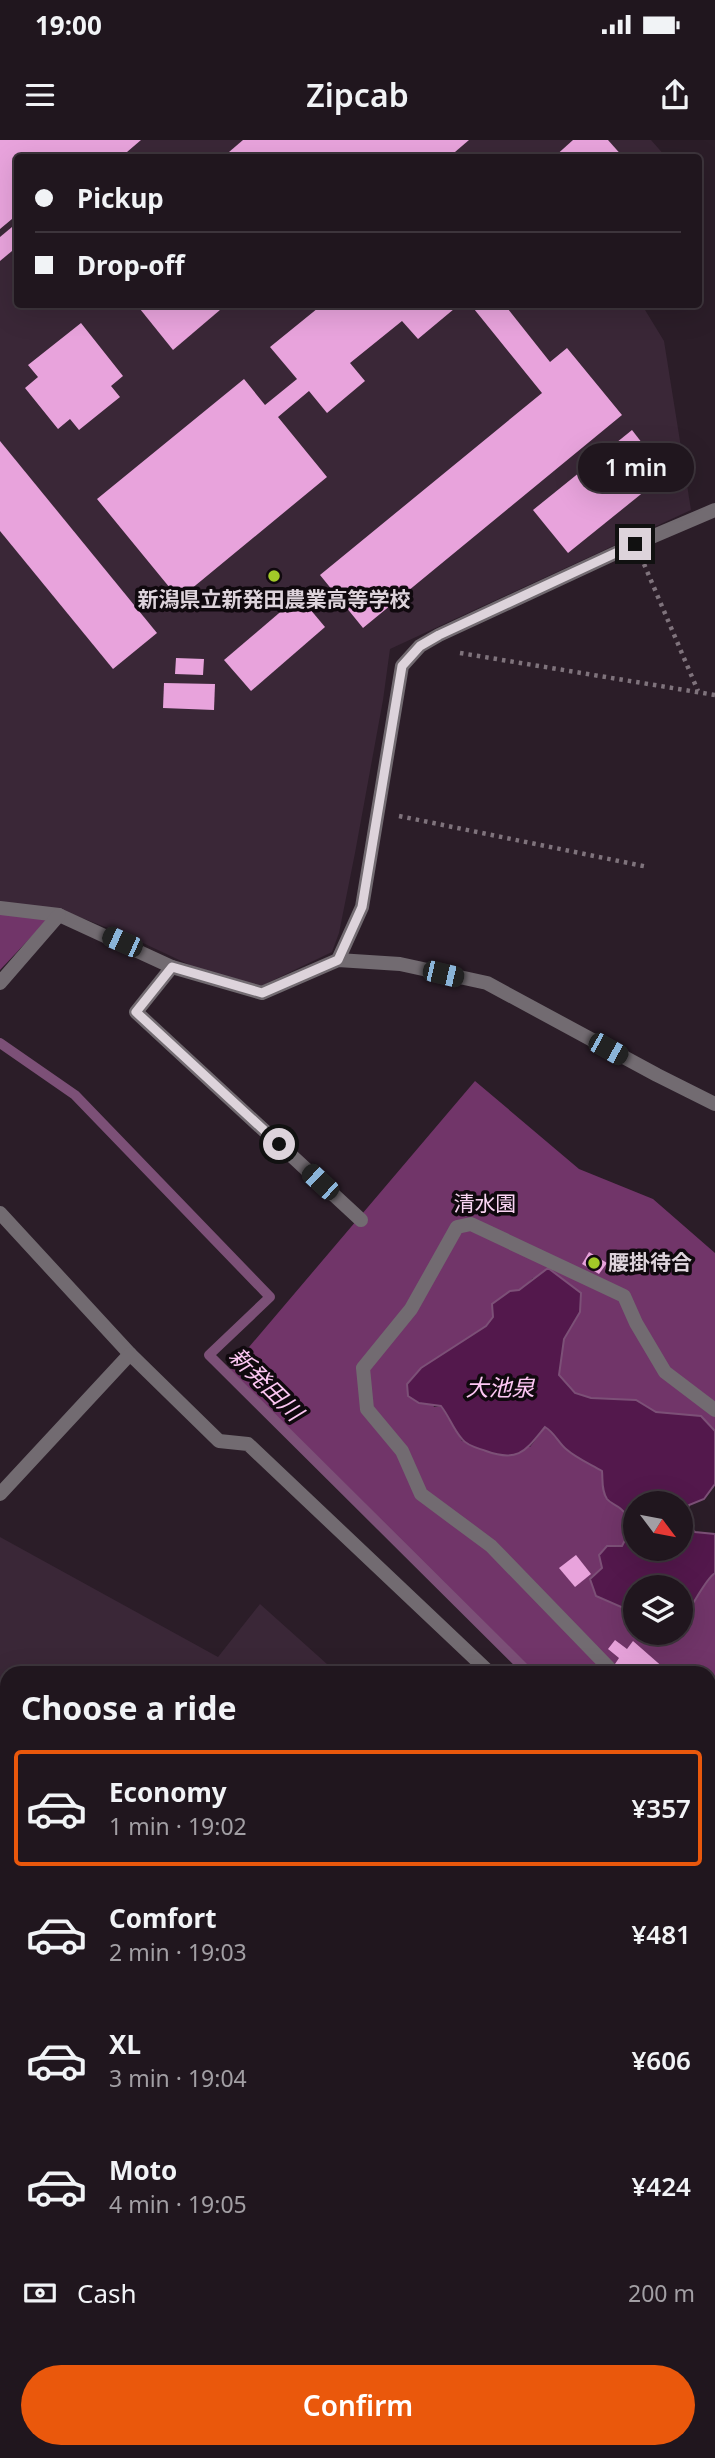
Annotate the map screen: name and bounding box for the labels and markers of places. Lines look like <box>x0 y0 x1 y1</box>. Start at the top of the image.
marker: 新潟県立新発田農業高等学校 <box>266 568 282 584</box>
place label: 新潟県立新発田農業高等学校 <box>138 585 411 613</box>
place label: 腰掛待合 <box>608 1248 692 1276</box>
marker: 腰掛待合 <box>586 1255 602 1271</box>

